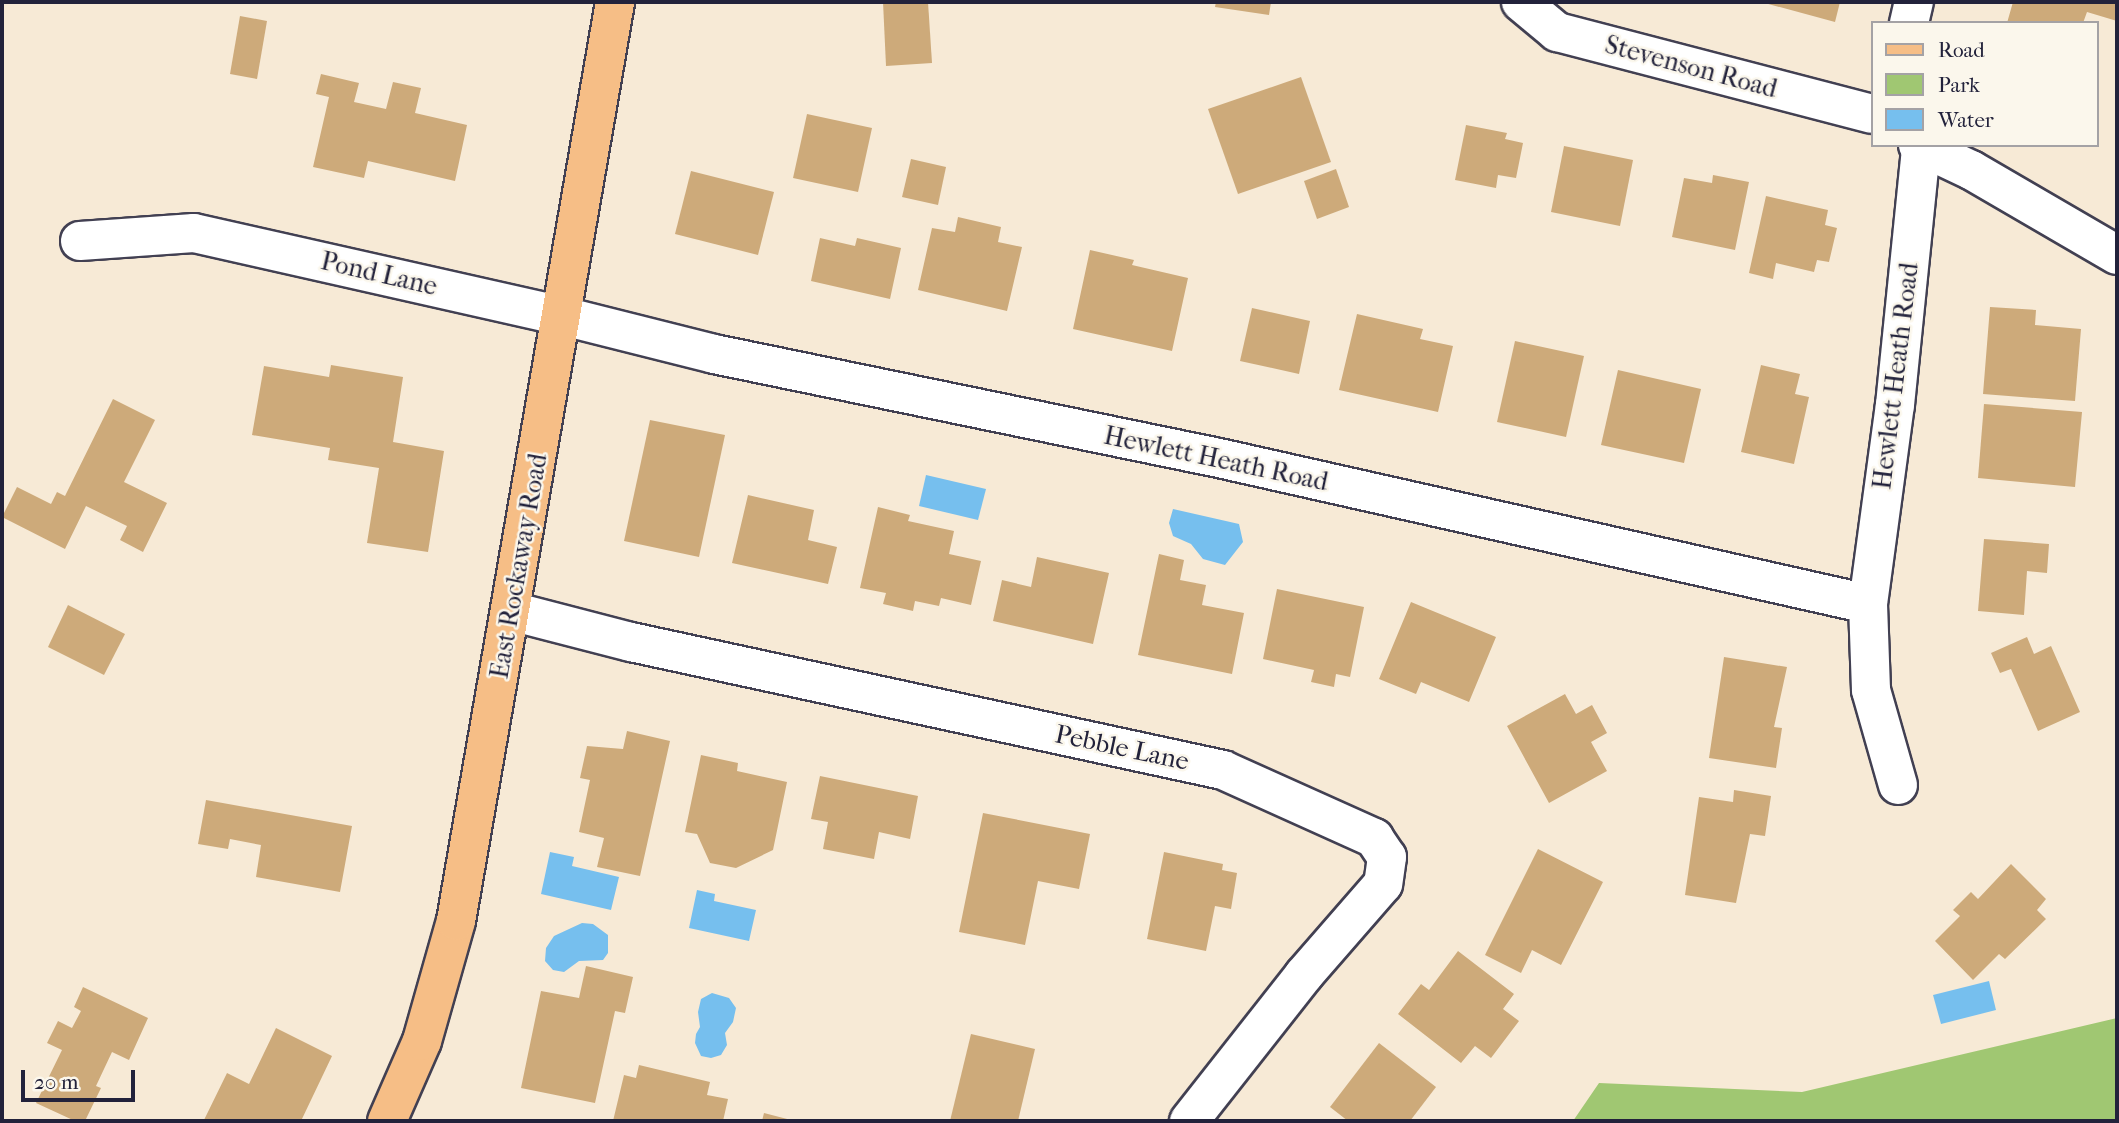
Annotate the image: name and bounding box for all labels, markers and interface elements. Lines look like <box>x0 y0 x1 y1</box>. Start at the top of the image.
legend <box>1870 21 2098 147</box>
street label: Stevenson Road <box>1602 29 1780 105</box>
text: Road <box>1938 38 1985 62</box>
text: Park <box>1938 73 1980 97</box>
text: Water <box>1938 108 1994 132</box>
street label: Pond Lane <box>318 245 440 303</box>
street label: Hewlett Heath Road <box>1867 261 1925 491</box>
street label: Hewlett Heath Road <box>1101 420 1331 498</box>
street label: East Rockaway Road <box>484 451 554 681</box>
street label: Pebble Lane <box>1052 719 1192 777</box>
scale bar <box>24 1056 138 1100</box>
text: 20 m <box>34 1070 78 1094</box>

